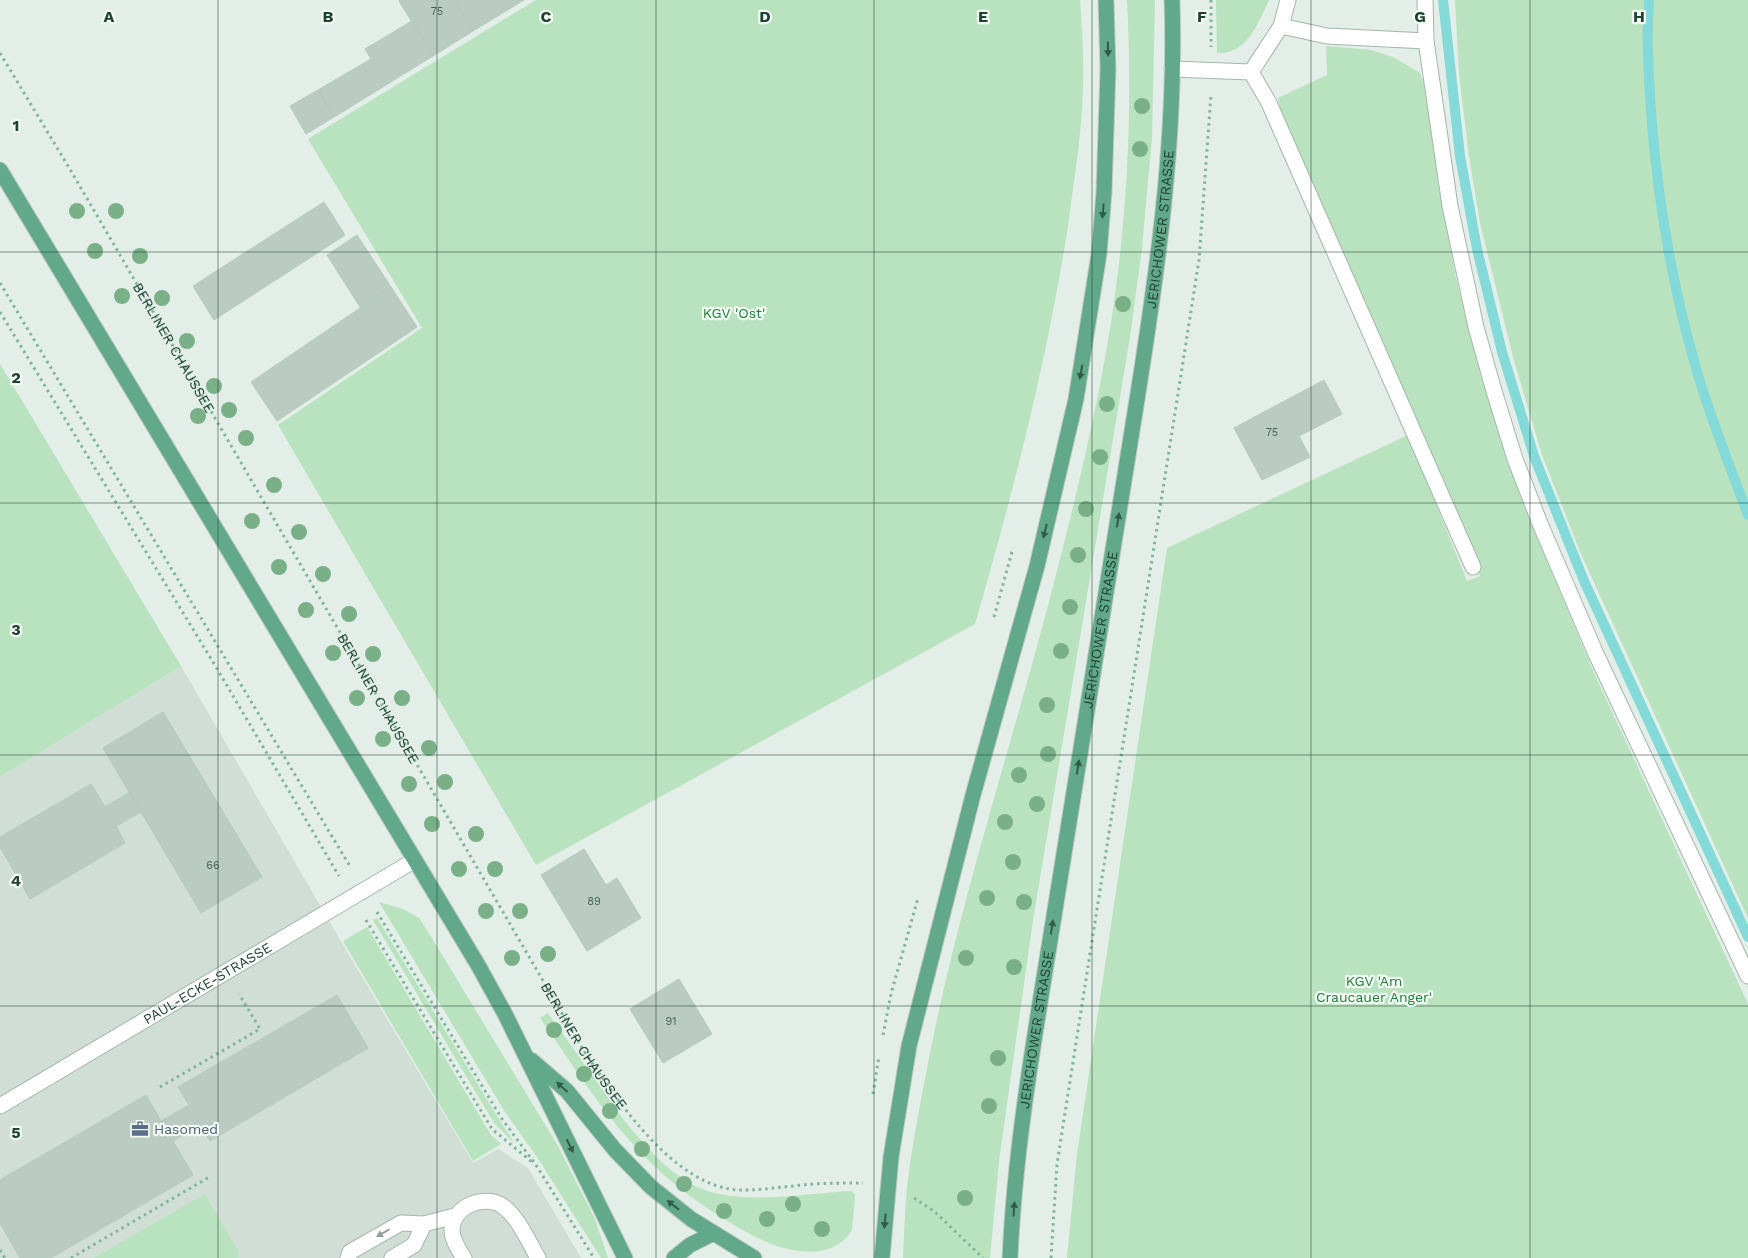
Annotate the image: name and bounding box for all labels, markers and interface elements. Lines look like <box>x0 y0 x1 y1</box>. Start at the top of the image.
house number: 75 <box>431 5 443 18</box>
text: A <box>104 7 115 26</box>
text: B <box>323 7 334 26</box>
text: C <box>541 7 552 26</box>
text: D <box>759 7 771 26</box>
text: E <box>978 7 988 26</box>
text: F <box>1197 7 1207 26</box>
text: G <box>1414 7 1426 26</box>
text: H <box>1633 7 1645 26</box>
one-way arrow <box>1104 41 1112 57</box>
text: 1 <box>13 116 19 135</box>
street label: JERICHOWER STRASSE <box>1143 149 1177 310</box>
one-way arrow <box>1098 203 1106 219</box>
street label: BERLINER CHAUSSEE <box>130 280 218 415</box>
park label: KGV 'Ost' <box>703 305 765 321</box>
one-way arrow <box>1076 364 1084 380</box>
text: 2 <box>11 368 21 387</box>
house number: 75 <box>1266 426 1278 439</box>
one-way arrow <box>1114 511 1122 527</box>
one-way arrow <box>1041 523 1049 538</box>
street label: JERICHOWER STRASSE <box>1080 550 1121 710</box>
text: 3 <box>11 620 21 639</box>
street label: BERLINER CHAUSSEE <box>334 630 423 766</box>
one-way arrow <box>1074 758 1082 774</box>
house number: 66 <box>206 859 220 872</box>
text: 4 <box>11 871 21 890</box>
house number: 89 <box>587 895 601 908</box>
one-way arrow <box>1049 919 1057 935</box>
street label: PAUL-ECKE-STRASSE <box>140 939 274 1027</box>
street label: JERICHOWER STRASSE <box>1016 949 1056 1110</box>
park label: KGV 'Am Craucauer Anger' <box>1316 973 1432 1005</box>
street label: BERLINER CHAUSSEE <box>538 979 630 1113</box>
house number: 91 <box>665 1015 677 1028</box>
one-way arrow <box>557 1081 569 1093</box>
office icon: Hasomed <box>130 1119 150 1139</box>
place label: Hasomed <box>154 1121 218 1137</box>
text: 5 <box>11 1123 21 1142</box>
one-way arrow <box>566 1139 575 1154</box>
one-way arrow <box>666 1200 680 1210</box>
one-way arrow <box>1011 1201 1019 1217</box>
one-way arrow <box>881 1213 889 1229</box>
one-way arrow <box>376 1229 389 1238</box>

